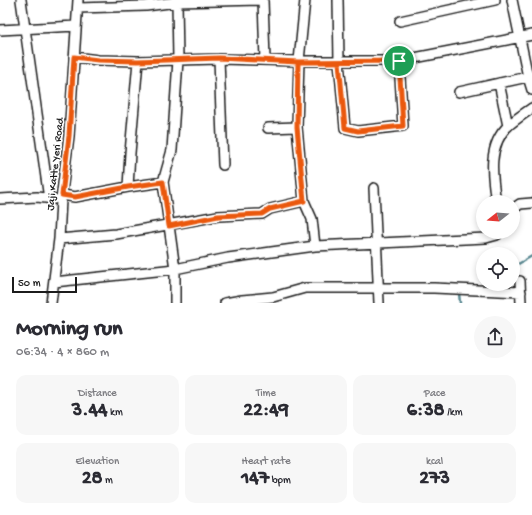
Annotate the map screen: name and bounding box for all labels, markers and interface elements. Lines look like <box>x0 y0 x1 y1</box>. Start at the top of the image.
pin <box>382 44 416 78</box>
icon: arrive <box>388 50 410 72</box>
street label: Jaji Katte Yeri Road <box>45 116 67 211</box>
north arrow <box>476 195 520 239</box>
map controls <box>476 195 520 291</box>
button: locate <box>476 247 520 291</box>
scale bar <box>12 275 77 294</box>
text: 50 m <box>18 278 40 290</box>
button: share <box>474 316 516 358</box>
text: Morning run <box>16 317 122 343</box>
text: 06:34 · 4 × 860 m <box>16 345 109 360</box>
text: Distance <box>78 388 117 400</box>
text: Time <box>256 388 276 400</box>
text: Pace <box>424 388 445 400</box>
text: 3.44 <box>72 400 107 423</box>
text: 22:49 <box>243 400 289 423</box>
text: 6:38 <box>407 400 445 423</box>
text: km <box>107 407 123 419</box>
text: /km <box>445 407 463 419</box>
text: Elevation <box>75 456 119 468</box>
text: Heart rate <box>241 456 291 468</box>
text: kcal <box>426 456 443 468</box>
text: 28 <box>82 468 103 491</box>
text: 147 <box>241 468 269 491</box>
text: 273 <box>419 468 450 491</box>
text: m <box>103 475 113 487</box>
text: bpm <box>269 475 291 487</box>

